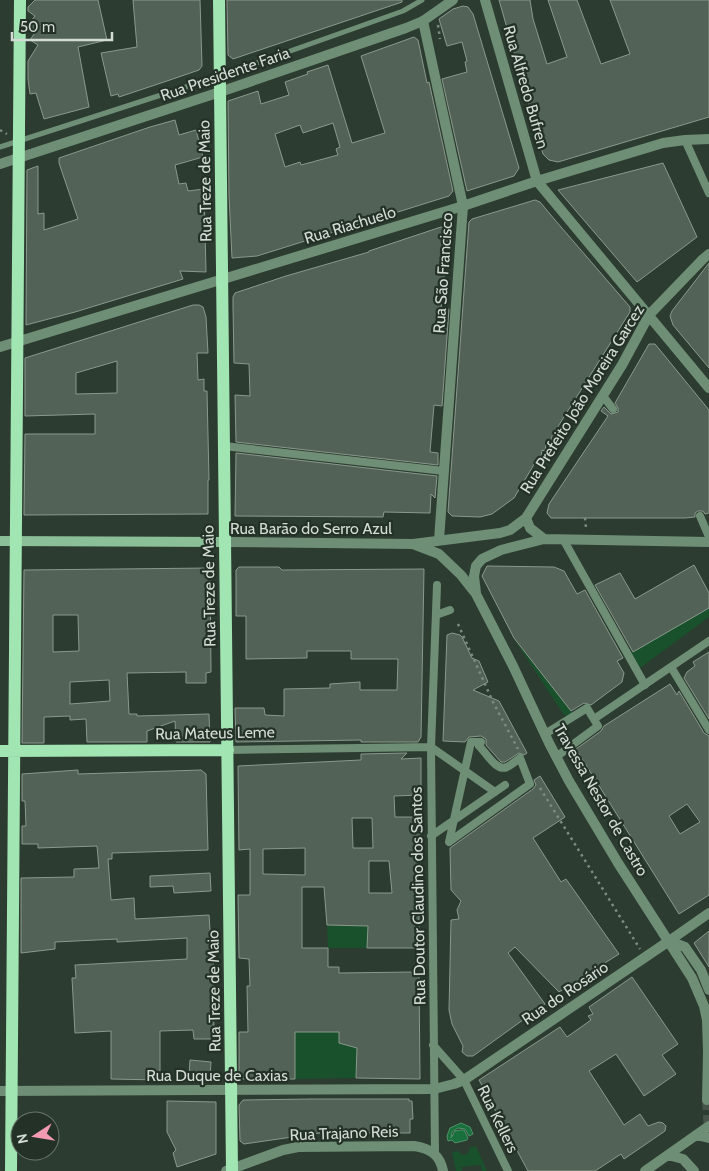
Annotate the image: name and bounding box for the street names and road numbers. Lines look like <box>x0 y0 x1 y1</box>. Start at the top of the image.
street label: Rua Alfredo Bufren <box>499 23 553 151</box>
street label: Rua Presidente Faria <box>158 43 292 105</box>
street label: Rua Treze de Maio <box>194 120 216 242</box>
street label: Rua Riachuelo <box>302 202 398 248</box>
street label: Rua São Francisco <box>429 212 457 334</box>
street label: Rua Prefeito João Moreira Garcez <box>516 301 648 497</box>
street label: Rua Barão do Serro Azul <box>230 519 392 538</box>
street label: Rua Treze de Maio <box>198 525 220 647</box>
street label: Travessa Nestor de Castro <box>550 721 652 880</box>
street label: Rua Mateus Leme <box>155 722 275 744</box>
street label: Rua Doutor Claudino dos Santos <box>407 786 429 1005</box>
street label: Rua Treze de Maio <box>203 930 225 1052</box>
street label: Rua do Rosário <box>518 957 612 1029</box>
street label: Rua Duque de Caxias <box>146 1066 288 1085</box>
street label: Rua Kellers <box>473 1082 523 1156</box>
street label: Rua Trajano Reis <box>289 1122 399 1144</box>

